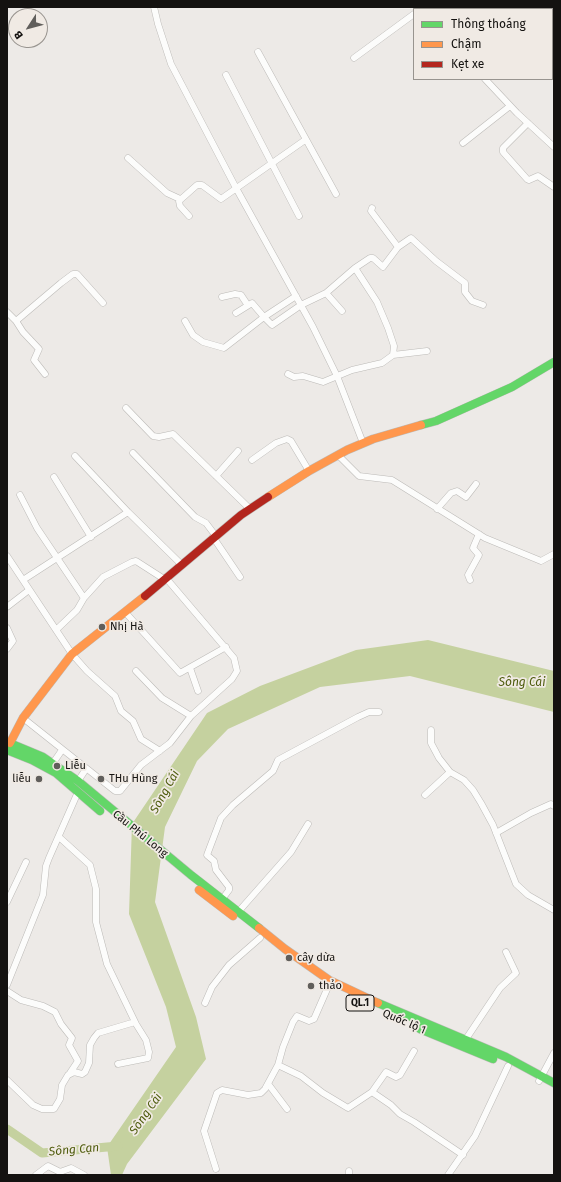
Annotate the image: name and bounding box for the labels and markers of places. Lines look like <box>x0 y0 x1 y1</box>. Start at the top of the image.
place label: Nhị Hà <box>110 620 143 634</box>
marker: Nhị Hà <box>97 622 107 632</box>
place label: Liễu <box>65 759 86 773</box>
marker: Liễu <box>52 761 62 771</box>
place label: liễu <box>12 772 31 786</box>
place label: THu Hùng <box>109 772 158 786</box>
marker: liễu <box>34 774 44 784</box>
marker: THu Hùng <box>96 774 106 784</box>
place label: cây dừa <box>297 951 335 965</box>
marker: cây dừa <box>284 953 294 963</box>
place label: thảo <box>319 979 342 993</box>
marker: thảo <box>306 981 316 991</box>

